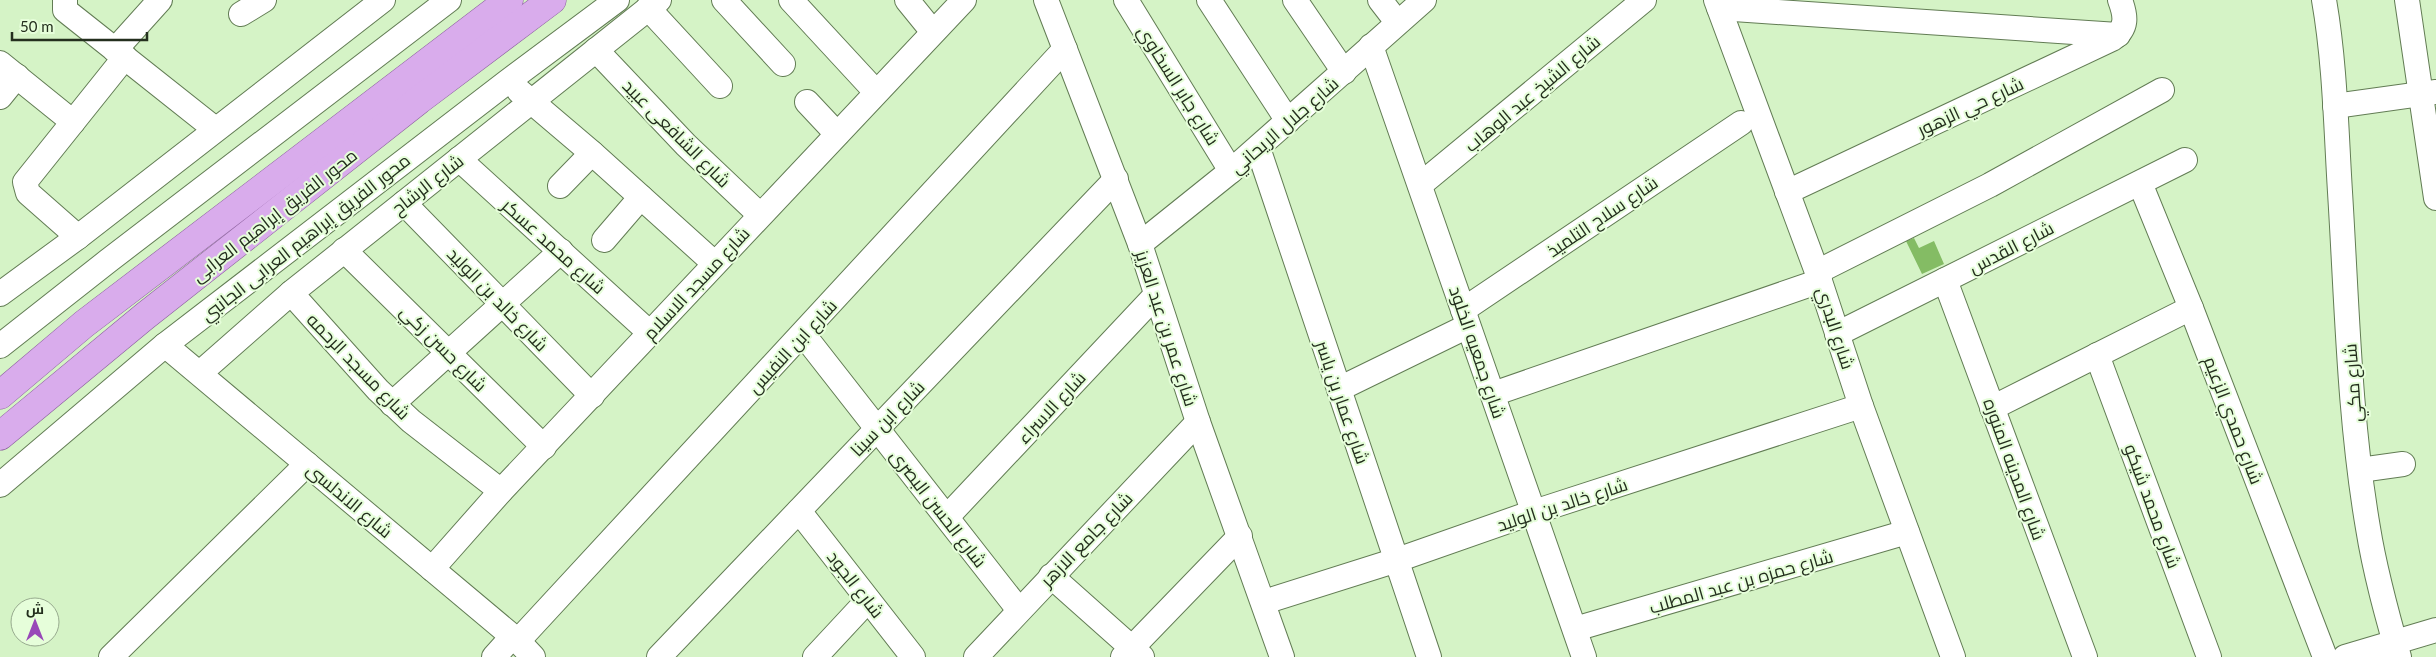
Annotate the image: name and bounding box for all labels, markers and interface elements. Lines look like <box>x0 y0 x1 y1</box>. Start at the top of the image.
scale bar <box>12 10 148 42</box>
text: 50 m <box>20 17 54 35</box>
street label: شارع جابر السخاوي <box>1130 21 1225 151</box>
street label: شارع الشيخ عبد الوهاب <box>1460 30 1606 158</box>
street label: شارع جلال الريحاني <box>1225 72 1345 181</box>
street label: شارع حي الزهور <box>1912 72 2028 144</box>
street label: شارع الشافعى عبيد <box>617 74 736 193</box>
street label: محور الفريق إبراهيم العرابى <box>187 144 362 288</box>
street label: محور الفريق إبراهيم العرابى الجانبي <box>196 148 416 329</box>
street label: شارع الرشاح <box>387 149 469 221</box>
street label: شارع سلاح التلميذ <box>1542 171 1663 263</box>
street label: شارع محمد عسكر <box>496 193 610 300</box>
street label: شارع القدس <box>1965 216 2058 280</box>
street label: شارع مسجد الاسلام <box>638 222 755 345</box>
street label: شارع خالد بن الوليد <box>441 242 553 357</box>
street label: شارع عمر بن عبد العزيز <box>1129 246 1203 409</box>
street label: شارع جمعيه الخلود <box>1443 283 1511 422</box>
street label: شارع البدري <box>1809 284 1860 373</box>
street label: شارع ابن النفيس <box>743 294 843 399</box>
street label: شارع حسن زكي <box>393 300 492 399</box>
street label: شارع مسجد الرحمه <box>301 308 415 425</box>
street label: شارع عمار بن ياسر <box>1309 336 1374 467</box>
street label: شارع مكي <box>2338 343 2370 423</box>
street label: شارع حمدي الزعيم <box>2196 353 2268 488</box>
street label: شارع الاسراء <box>1012 366 1091 449</box>
street label: شارع ابن سينا <box>845 375 930 462</box>
street label: شارع المدينه المنوره <box>1977 395 2051 543</box>
street label: شارع محمد شيكو <box>2118 441 2186 572</box>
street label: شارع الحسن البصرى <box>884 445 992 573</box>
street label: شارع الاندلسى <box>301 458 397 544</box>
street label: شارع خالد بن الوليد <box>1494 473 1631 537</box>
street label: شارع جامع الازهر <box>1035 487 1138 593</box>
street label: شارع حمزه بن عبد المطلب <box>1647 544 1836 620</box>
street label: شارع الجود <box>821 546 889 623</box>
north arrow <box>10 597 60 647</box>
text: ش <box>26 600 44 618</box>

